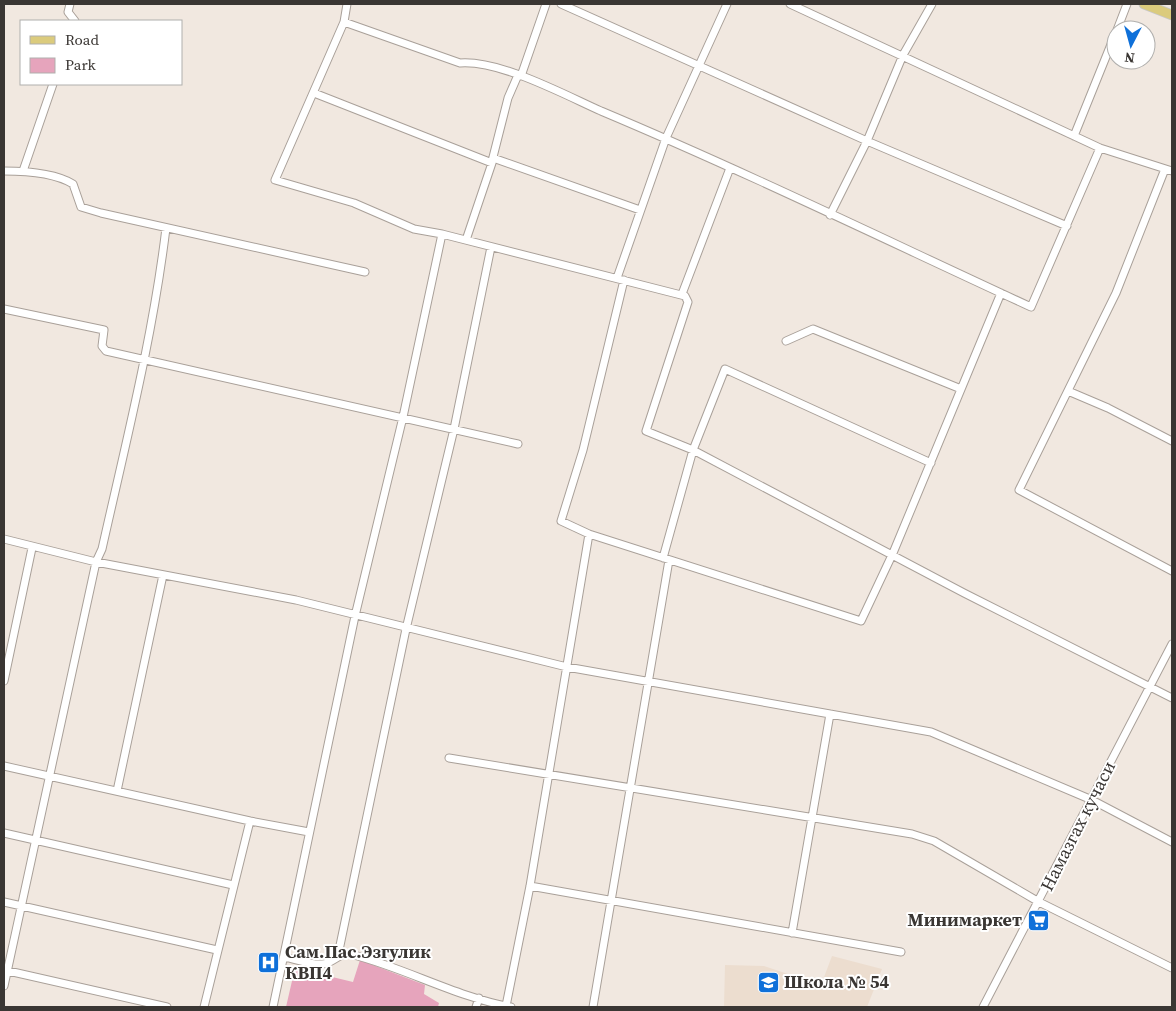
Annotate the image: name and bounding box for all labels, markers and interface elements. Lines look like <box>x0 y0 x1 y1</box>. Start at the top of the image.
legend <box>20 20 182 85</box>
north arrow <box>1106 20 1156 70</box>
text: Road <box>65 29 99 50</box>
text: N <box>1124 47 1136 68</box>
text: Park <box>65 54 97 75</box>
street label: Намазгах кучаси <box>1034 756 1121 895</box>
place label: Минимаркет <box>908 907 1022 932</box>
supermarket icon: Минимаркет <box>1026 908 1050 932</box>
place label: Сам.Пас.Эзгулик КВП4 <box>285 939 431 985</box>
hospital icon: Сам.Пас.Эзгулик КВП4 <box>257 950 281 974</box>
place label: Школа № 54 <box>784 969 890 994</box>
school or university icon: Школа № 54 <box>756 970 780 994</box>

